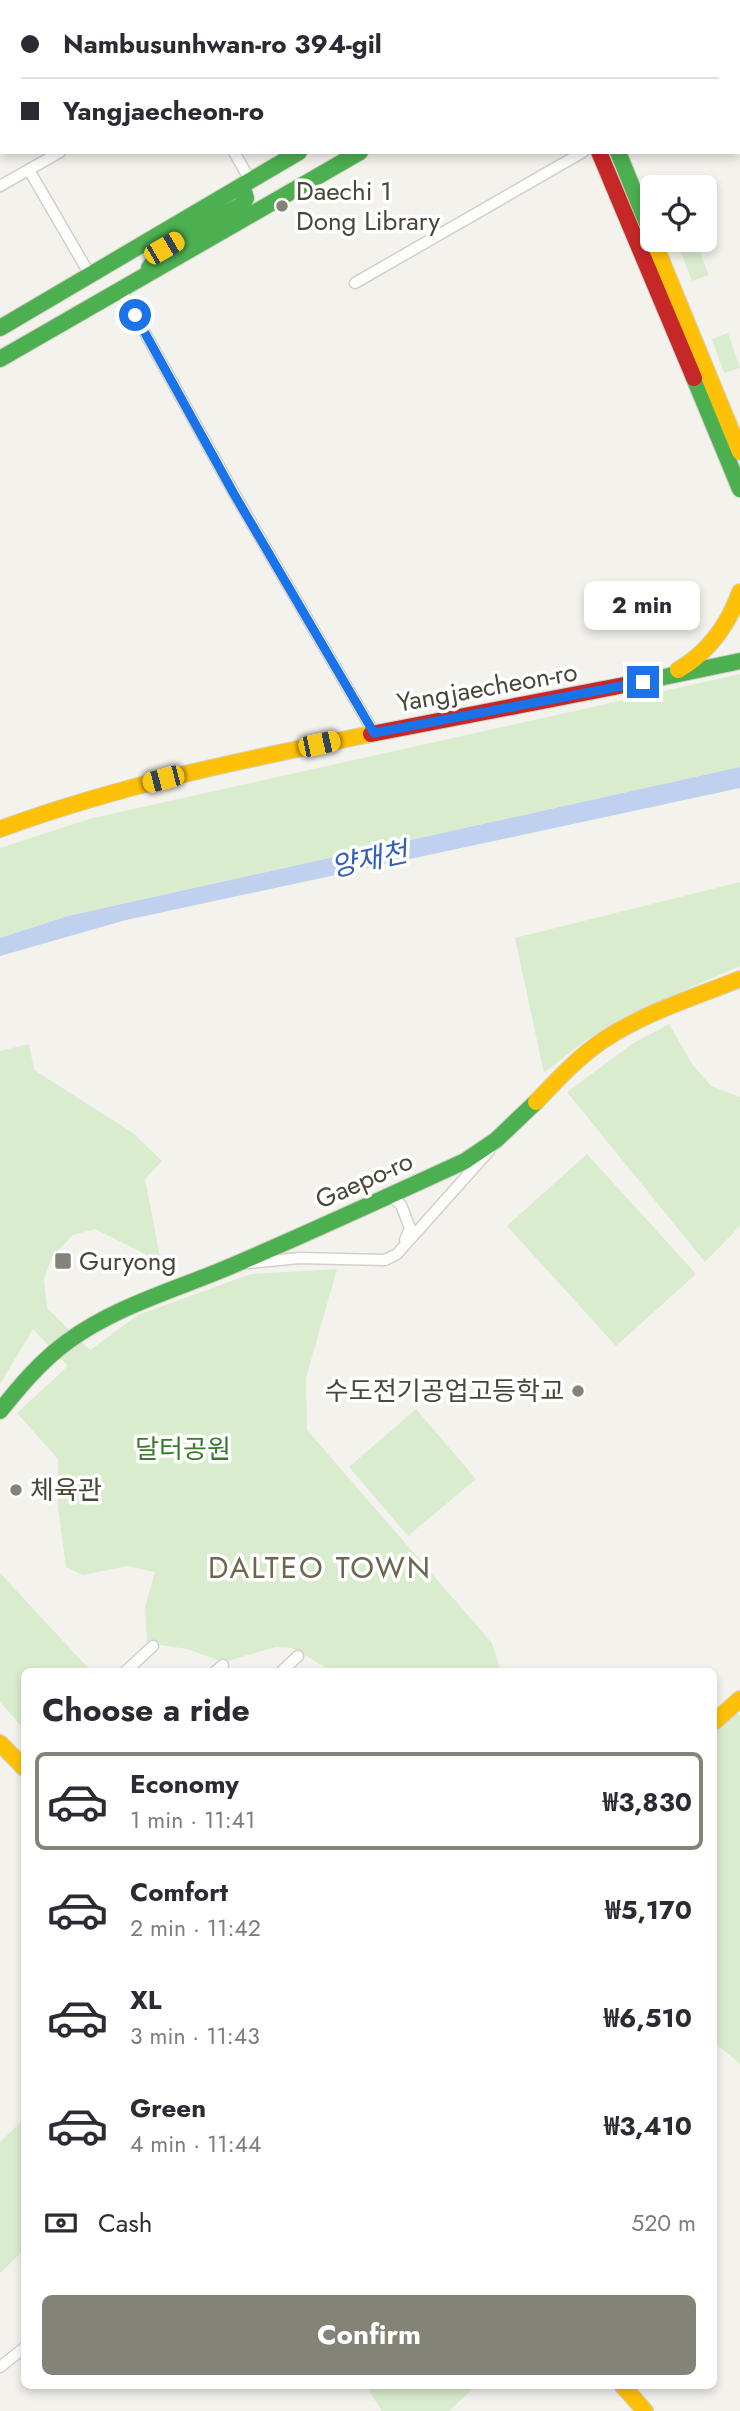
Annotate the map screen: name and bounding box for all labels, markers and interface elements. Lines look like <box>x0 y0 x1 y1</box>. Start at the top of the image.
text: Nambusunhwan-ro 394-gil <box>63 25 382 63</box>
text: Yangjaecheon-ro <box>63 92 264 130</box>
place label: Daechi 1 Dong Library <box>296 172 441 240</box>
map controls <box>640 175 717 252</box>
button: locate <box>640 175 717 252</box>
marker: Daechi 1 Dong Library <box>274 198 290 214</box>
car <box>141 228 188 268</box>
route start <box>119 299 151 331</box>
callout: 2 min <box>585 580 701 630</box>
text: 2 min <box>612 588 672 622</box>
street label: Yangjaecheon-ro <box>394 652 580 722</box>
route end <box>627 666 659 698</box>
car <box>297 729 342 759</box>
car <box>140 763 187 795</box>
water label: 양재천 <box>327 831 414 888</box>
street label: Gaepo-ro <box>309 1142 419 1218</box>
place label: Guryong <box>79 1242 176 1280</box>
marker: Guryong <box>53 1251 73 1271</box>
place label: 수도전기공업고등학교 <box>325 1372 564 1410</box>
marker: 수도전기공업고등학교 <box>570 1383 586 1399</box>
park label: 달터공원 <box>135 1430 231 1468</box>
place label: 체육관 <box>30 1471 102 1509</box>
marker: 체육관 <box>8 1482 24 1498</box>
district label: DALTEO TOWN <box>208 1546 432 1589</box>
text: Choose a ride <box>42 1687 250 1733</box>
text: Economy <box>130 1765 239 1803</box>
icon: car <box>46 1770 109 1833</box>
text: ₩3,830 <box>603 1783 692 1821</box>
text: 1 min · 11:41 <box>130 1803 255 1837</box>
text: Comfort <box>130 1873 228 1911</box>
icon: car <box>46 1878 109 1941</box>
text: ₩5,170 <box>605 1891 692 1929</box>
text: 2 min · 11:42 <box>130 1911 261 1945</box>
text: XL <box>130 1981 162 2019</box>
icon: car <box>46 1986 109 2049</box>
text: ₩6,510 <box>604 1999 692 2037</box>
text: 3 min · 11:43 <box>130 2019 260 2053</box>
text: Green <box>130 2089 206 2127</box>
icon: car <box>46 2094 109 2157</box>
text: ₩3,410 <box>604 2107 692 2145</box>
text: 4 min · 11:44 <box>130 2127 261 2161</box>
icon: cash <box>42 2204 80 2242</box>
text: Cash <box>98 2204 152 2242</box>
text: 520 m <box>631 2206 696 2240</box>
button: Confirm <box>42 2295 696 2375</box>

